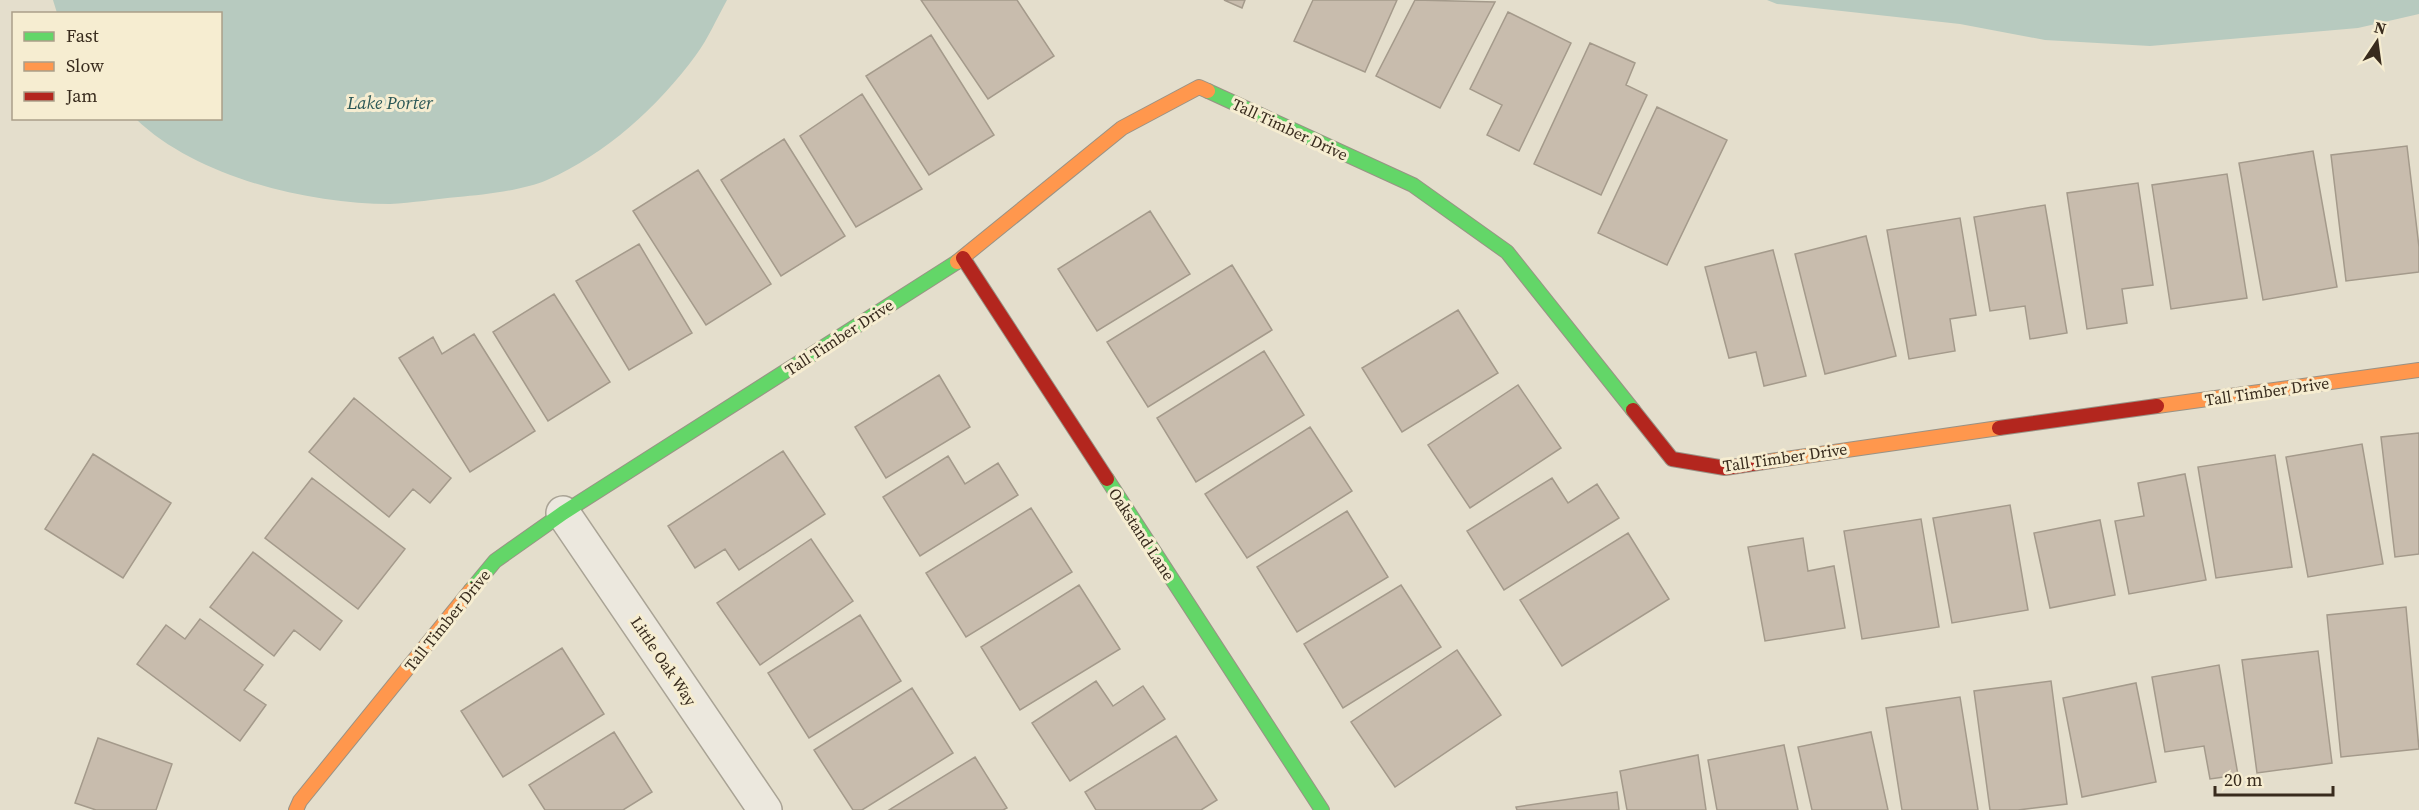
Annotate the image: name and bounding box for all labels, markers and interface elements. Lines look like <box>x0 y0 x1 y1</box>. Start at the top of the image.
legend <box>12 12 222 120</box>
north arrow <box>2347 12 2407 72</box>
text: N <box>2372 15 2389 39</box>
text: Fast <box>66 23 99 48</box>
text: Slow <box>66 53 104 78</box>
text: Jam <box>65 83 98 108</box>
water label: Lake Porter <box>346 90 434 115</box>
street label: Tall Timber Drive <box>1229 93 1351 165</box>
street label: Tall Timber Drive <box>780 294 898 380</box>
street label: Tall Timber Drive <box>2203 371 2331 411</box>
street label: Tall Timber Drive <box>1721 437 1849 477</box>
street label: Oakstand Lane <box>1104 483 1180 585</box>
street label: Tall Timber Drive <box>399 564 495 676</box>
street label: Little Oak Way <box>626 612 702 711</box>
scale bar <box>2215 759 2334 797</box>
text: 20 m <box>2224 767 2262 792</box>

